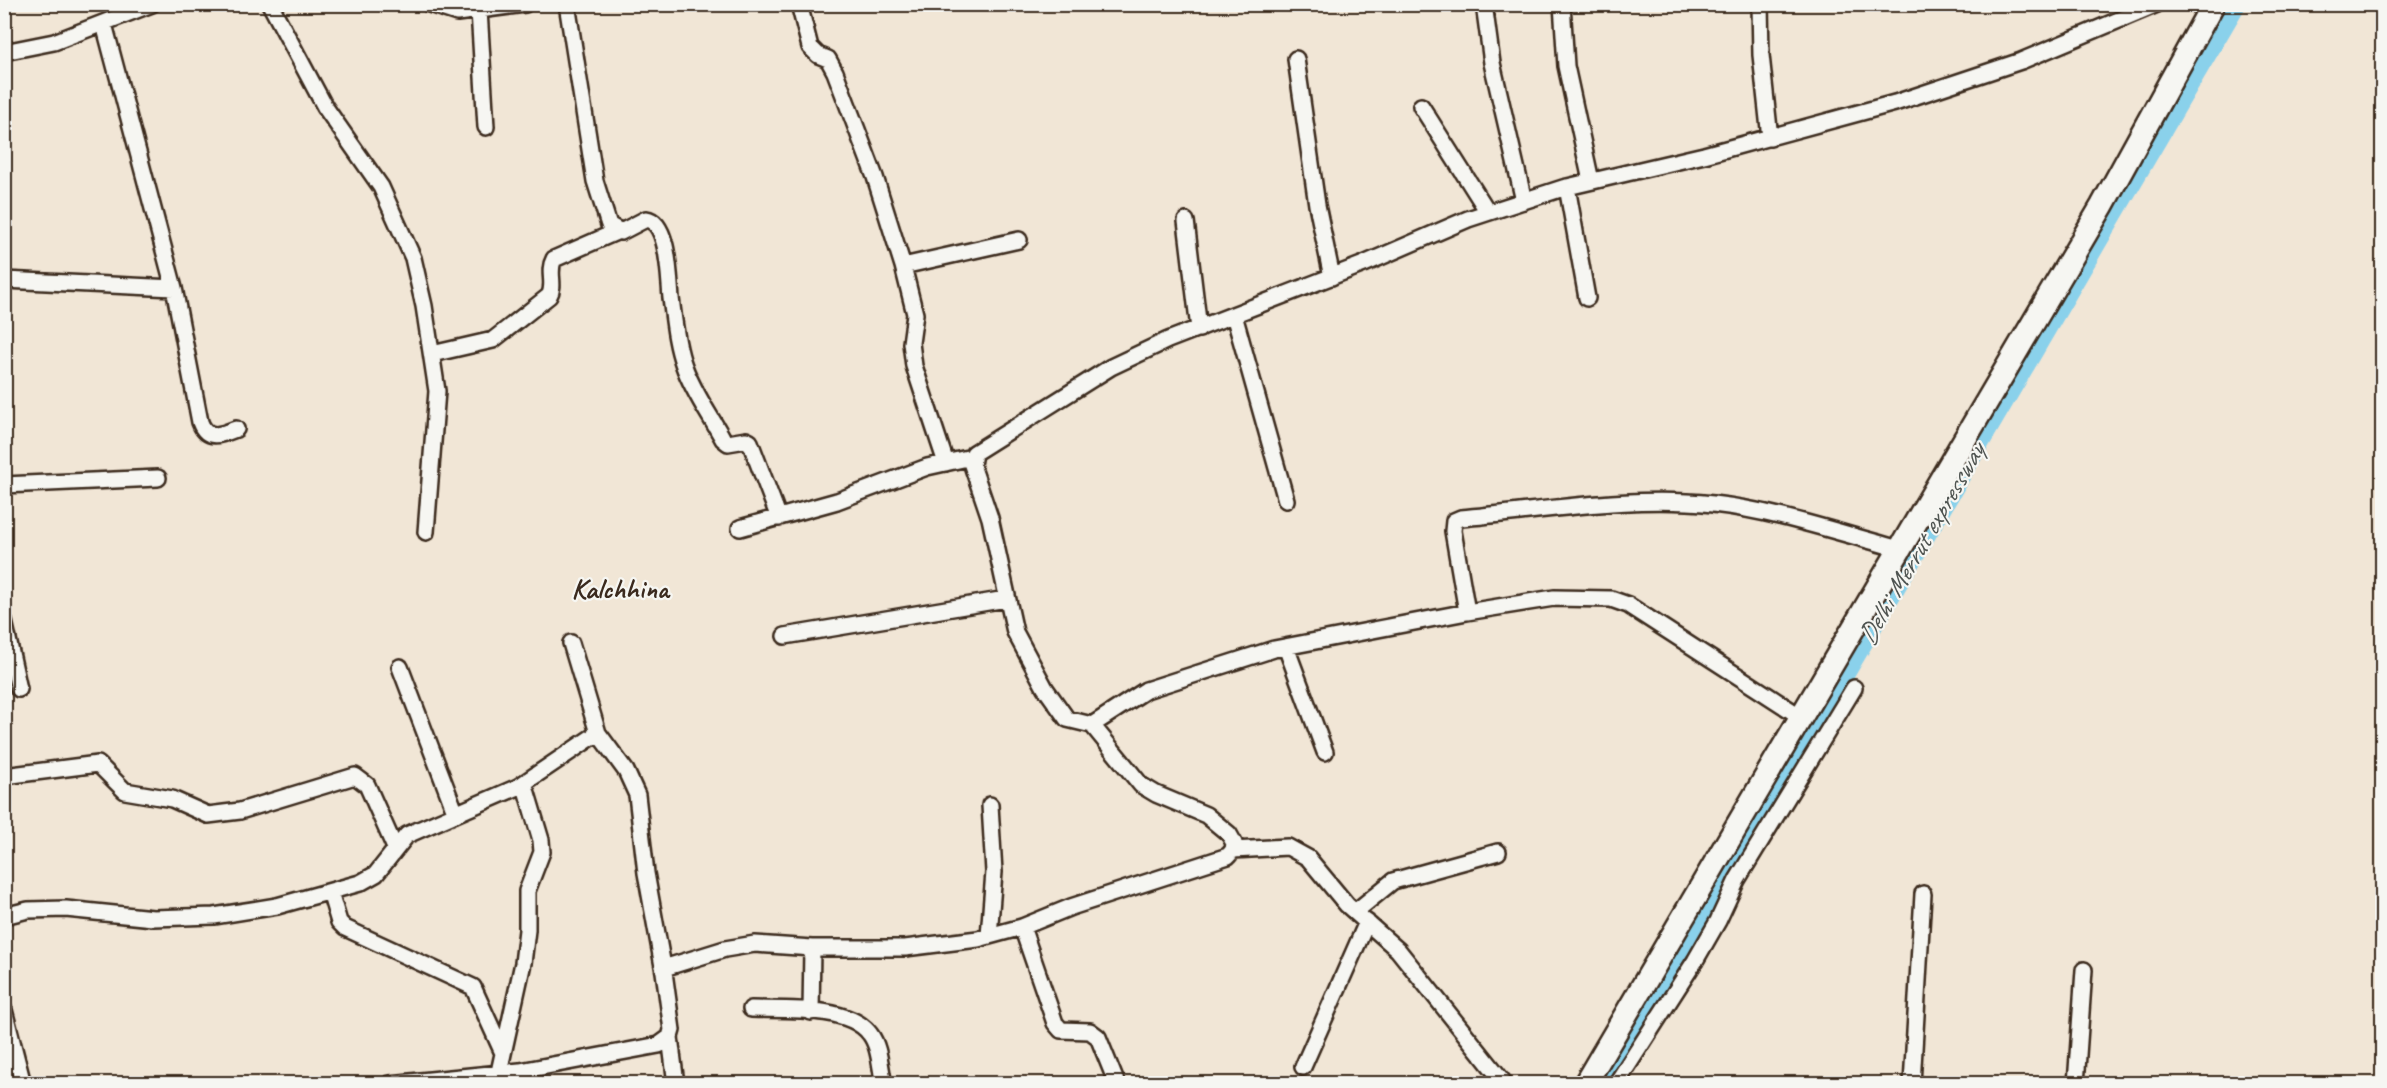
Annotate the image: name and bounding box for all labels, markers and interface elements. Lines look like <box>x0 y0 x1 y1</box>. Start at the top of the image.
water label: Delhi Merrut expressway <box>1850 433 1995 651</box>
district label: Kalchhina <box>572 571 671 606</box>

